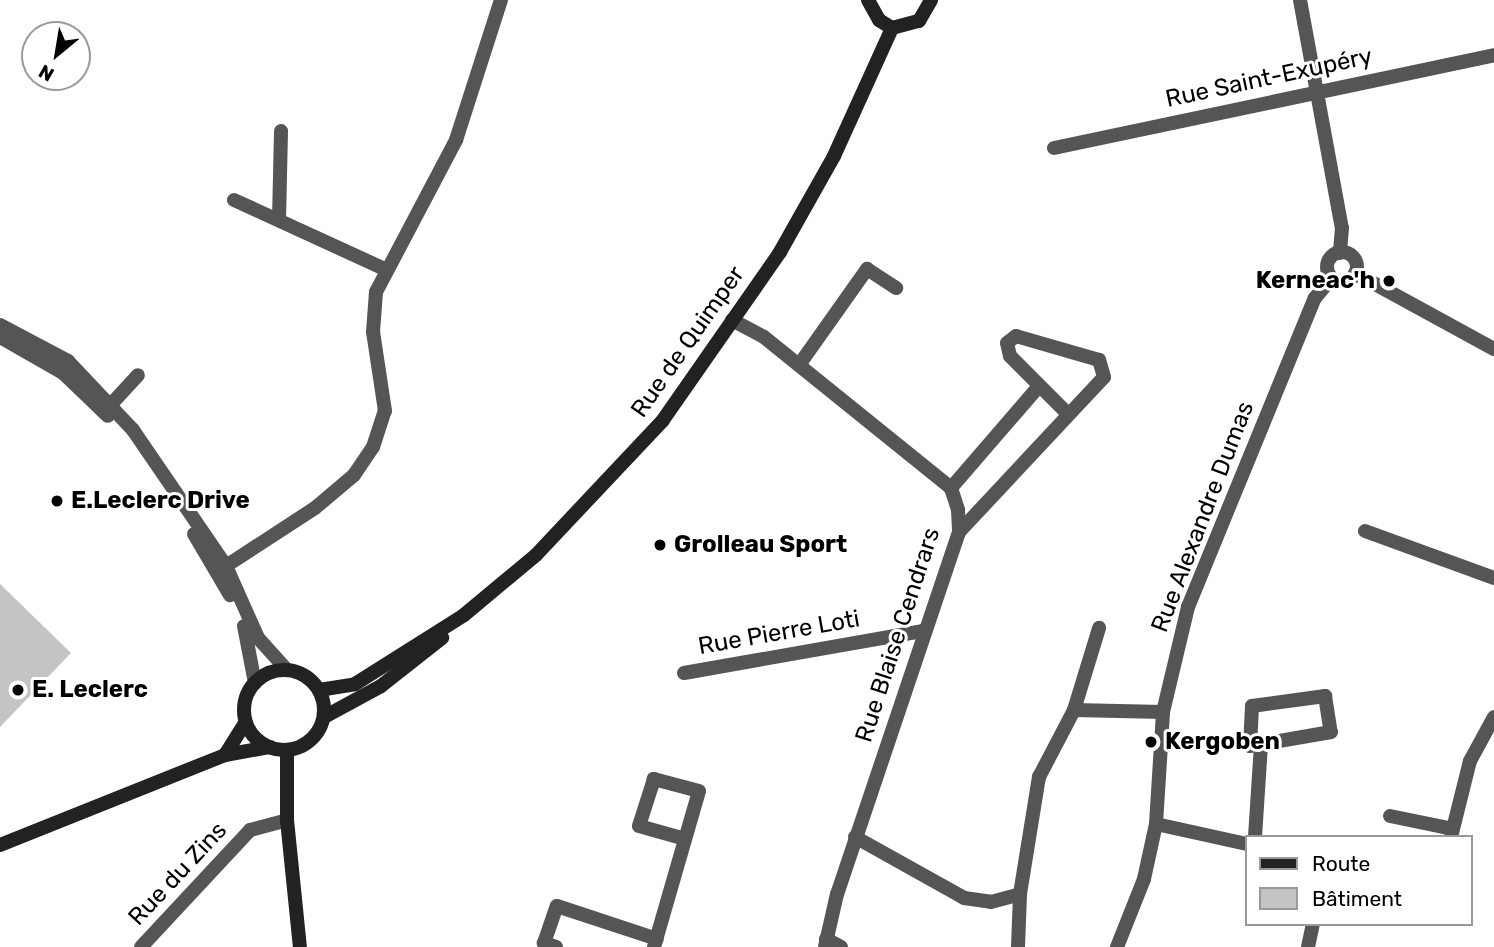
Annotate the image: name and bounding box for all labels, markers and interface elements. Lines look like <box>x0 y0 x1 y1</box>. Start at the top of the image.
north arrow <box>21 21 91 91</box>
street label: Rue Saint-Exupéry <box>1163 42 1375 114</box>
text: N <box>35 60 58 86</box>
street label: Rue de Quimper <box>625 261 751 423</box>
place label: Kerneac'h <box>1256 267 1375 295</box>
marker: Kerneac'h <box>1381 273 1397 289</box>
street label: Rue Alexandre Dumas <box>1146 397 1260 637</box>
place label: E.Leclerc Drive <box>71 487 250 515</box>
marker: E.Leclerc Drive <box>49 493 65 509</box>
street label: Rue Blaise Cendrars <box>850 524 946 746</box>
place label: Grolleau Sport <box>674 531 847 559</box>
marker: Grolleau Sport <box>652 537 668 553</box>
street label: Rue Pierre Loti <box>696 605 862 661</box>
place label: E. Leclerc <box>32 676 148 704</box>
marker: E. Leclerc <box>10 682 26 698</box>
place label: Kergoben <box>1165 728 1280 756</box>
marker: Kergoben <box>1143 734 1159 750</box>
street label: Rue du Zins <box>123 816 233 932</box>
legend <box>1246 835 1473 926</box>
text: Route <box>1312 851 1370 876</box>
text: Bâtiment <box>1312 886 1402 911</box>

